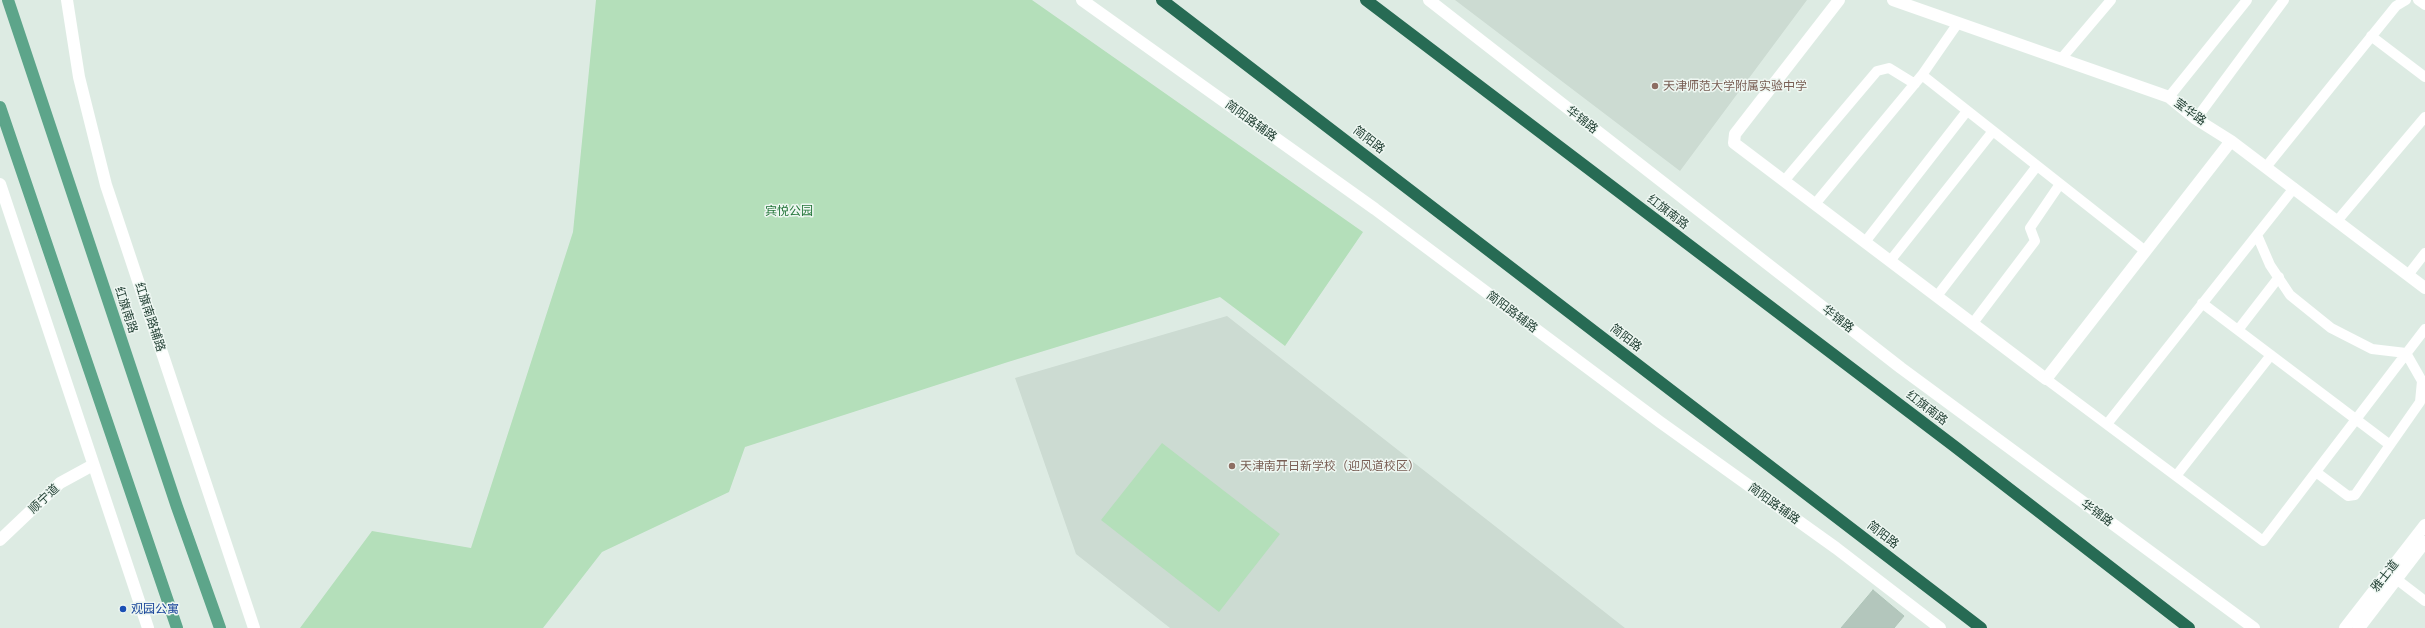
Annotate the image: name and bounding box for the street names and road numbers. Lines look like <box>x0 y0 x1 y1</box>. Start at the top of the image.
street label: 莹华路 <box>2171 96 2209 128</box>
street label: 简阳路辅路 <box>1222 98 1280 144</box>
street label: 华锦路 <box>1563 103 1601 137</box>
street label: 简阳路 <box>1350 123 1388 157</box>
street label: 红旗南路 <box>1644 192 1692 232</box>
street label: 红旗南路辅路 <box>132 281 168 353</box>
street label: 红旗南路 <box>112 285 140 335</box>
street label: 简阳路辅路 <box>1484 288 1540 336</box>
street label: 华锦路 <box>1819 302 1857 336</box>
street label: 简阳路 <box>1607 321 1645 355</box>
street label: 红旗南路 <box>1903 388 1951 428</box>
street label: 顺宁道 <box>26 481 62 517</box>
street label: 简阳路辅路 <box>1745 481 1803 527</box>
street label: 华锦路 <box>2078 497 2116 529</box>
street label: 简阳路 <box>1864 518 1902 552</box>
street label: 雅士道 <box>2368 557 2402 595</box>

